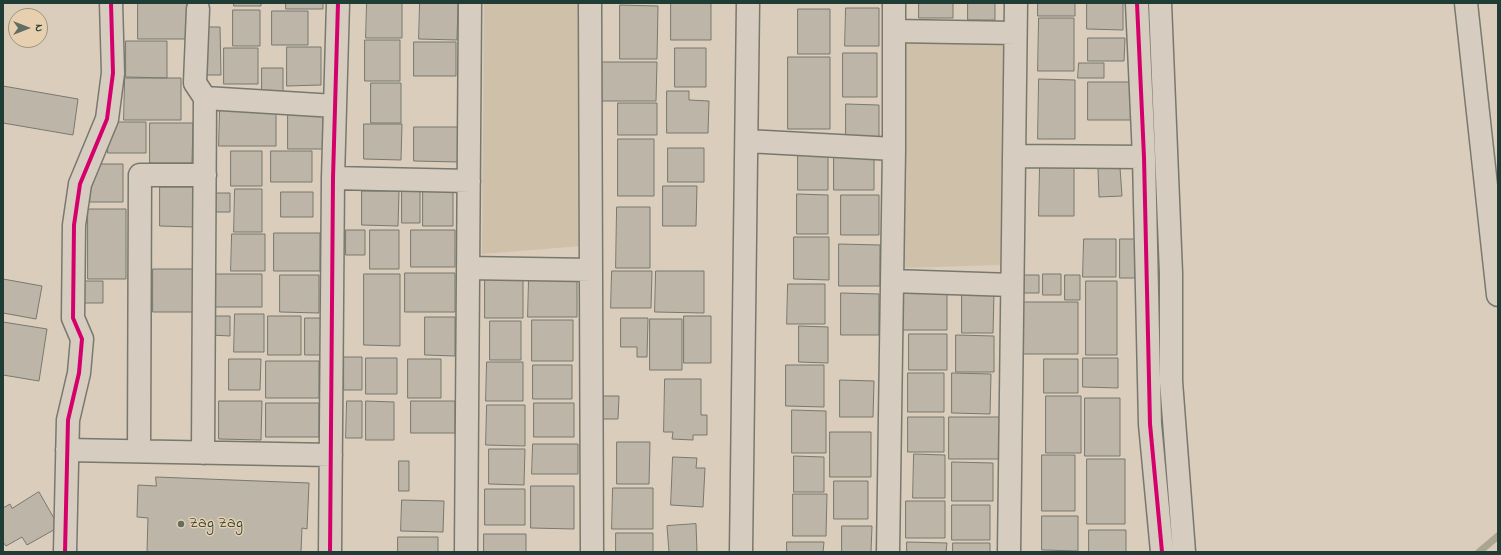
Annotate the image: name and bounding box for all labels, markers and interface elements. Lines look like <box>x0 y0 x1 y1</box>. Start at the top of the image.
north arrow <box>8 8 48 48</box>
text: N <box>31 24 47 32</box>
place label: Zag Zag <box>189 514 243 534</box>
marker: Zag Zag <box>176 519 186 529</box>

